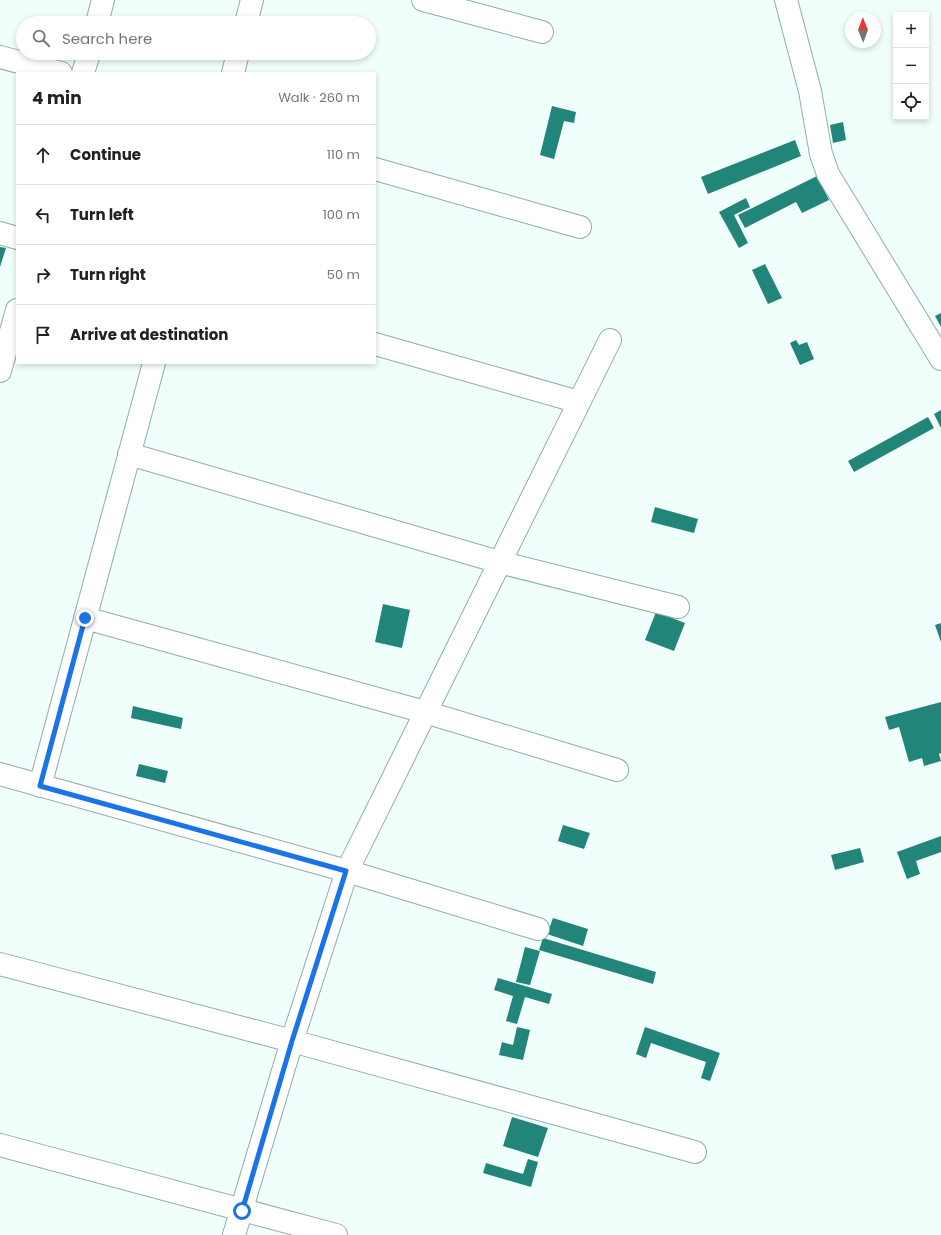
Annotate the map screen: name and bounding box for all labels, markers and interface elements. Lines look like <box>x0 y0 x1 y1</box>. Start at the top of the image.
north arrow <box>845 12 881 48</box>
map controls <box>893 12 929 120</box>
button: + <box>893 12 929 48</box>
search box <box>16 16 376 60</box>
icon: search <box>30 27 52 49</box>
text: Search here <box>62 28 152 49</box>
button: − <box>893 48 929 84</box>
button: locate <box>893 84 929 120</box>
text: 4 min <box>32 86 82 110</box>
text: Walk · 260 m <box>278 88 360 107</box>
icon: ahead <box>32 144 54 166</box>
text: Continue <box>70 144 141 165</box>
text: 110 m <box>327 145 360 164</box>
icon: left <box>32 204 54 226</box>
text: Turn left <box>70 204 134 225</box>
text: 100 m <box>323 205 360 224</box>
icon: right <box>32 264 54 286</box>
text: Turn right <box>70 264 146 285</box>
text: 50 m <box>327 265 360 284</box>
icon: arrive <box>32 324 54 346</box>
text: Arrive at destination <box>70 324 228 345</box>
route end <box>76 609 94 627</box>
route start <box>233 1202 251 1220</box>

